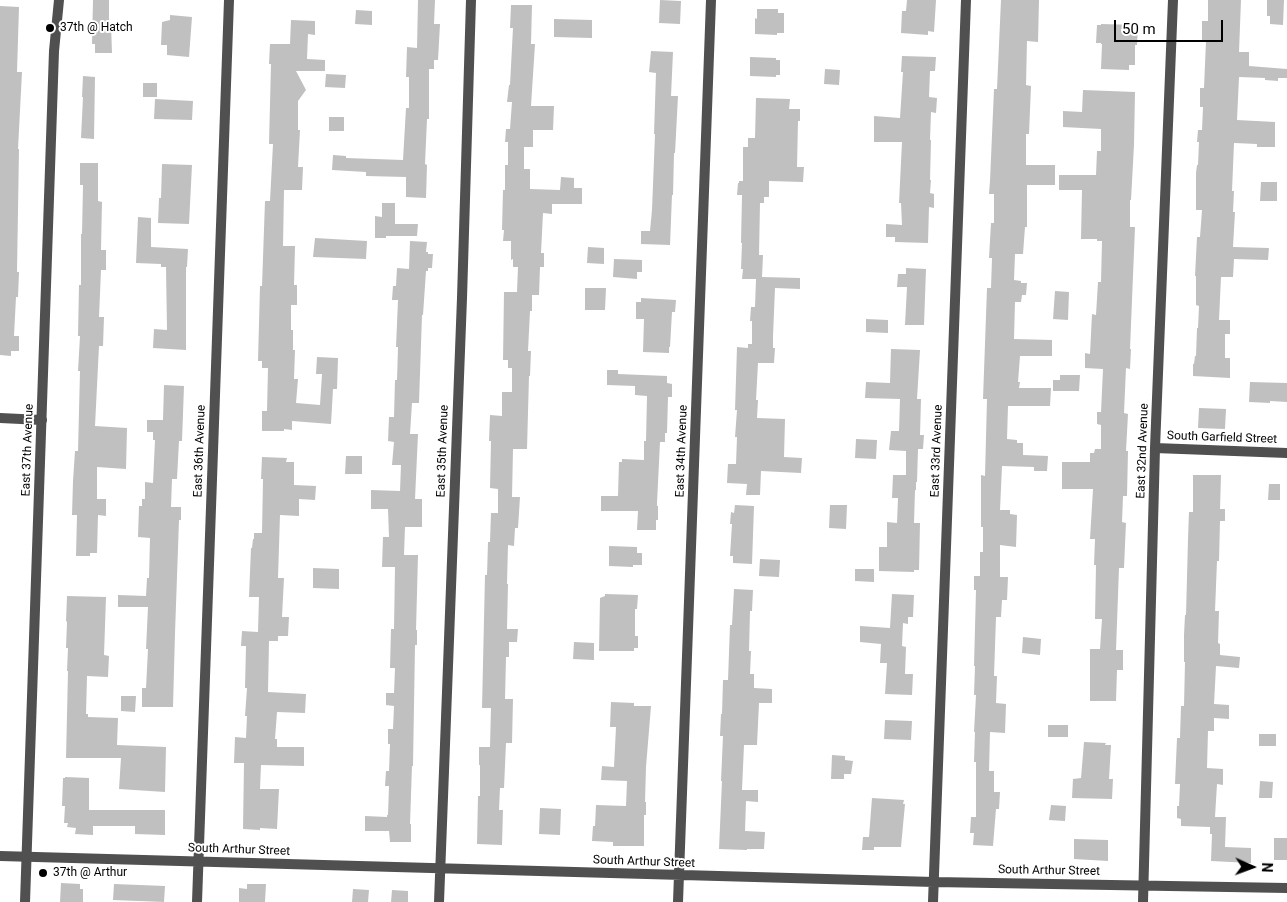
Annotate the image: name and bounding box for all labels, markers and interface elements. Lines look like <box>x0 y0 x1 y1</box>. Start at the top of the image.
scale bar <box>1117 10 1226 42</box>
text: 50 m <box>1122 20 1156 38</box>
place label: 37th @ Hatch <box>60 21 133 35</box>
marker: 37th @ Hatch <box>44 22 56 34</box>
street label: East 37th Avenue <box>19 403 37 497</box>
street label: East 32nd Avenue <box>1134 403 1152 499</box>
street label: East 36th Avenue <box>191 404 209 498</box>
street label: East 35th Avenue <box>434 404 452 498</box>
street label: East 34th Avenue <box>673 404 691 498</box>
street label: East 33rd Avenue <box>928 404 946 498</box>
street label: South Garfield Street <box>1167 429 1277 447</box>
street label: South Arthur Street <box>188 841 290 859</box>
north arrow <box>1227 842 1277 892</box>
street label: South Arthur Street <box>593 853 695 871</box>
text: N <box>1259 862 1275 873</box>
street label: South Arthur Street <box>998 863 1100 879</box>
place label: 37th @ Arthur <box>53 866 127 880</box>
marker: 37th @ Arthur <box>37 867 49 879</box>

